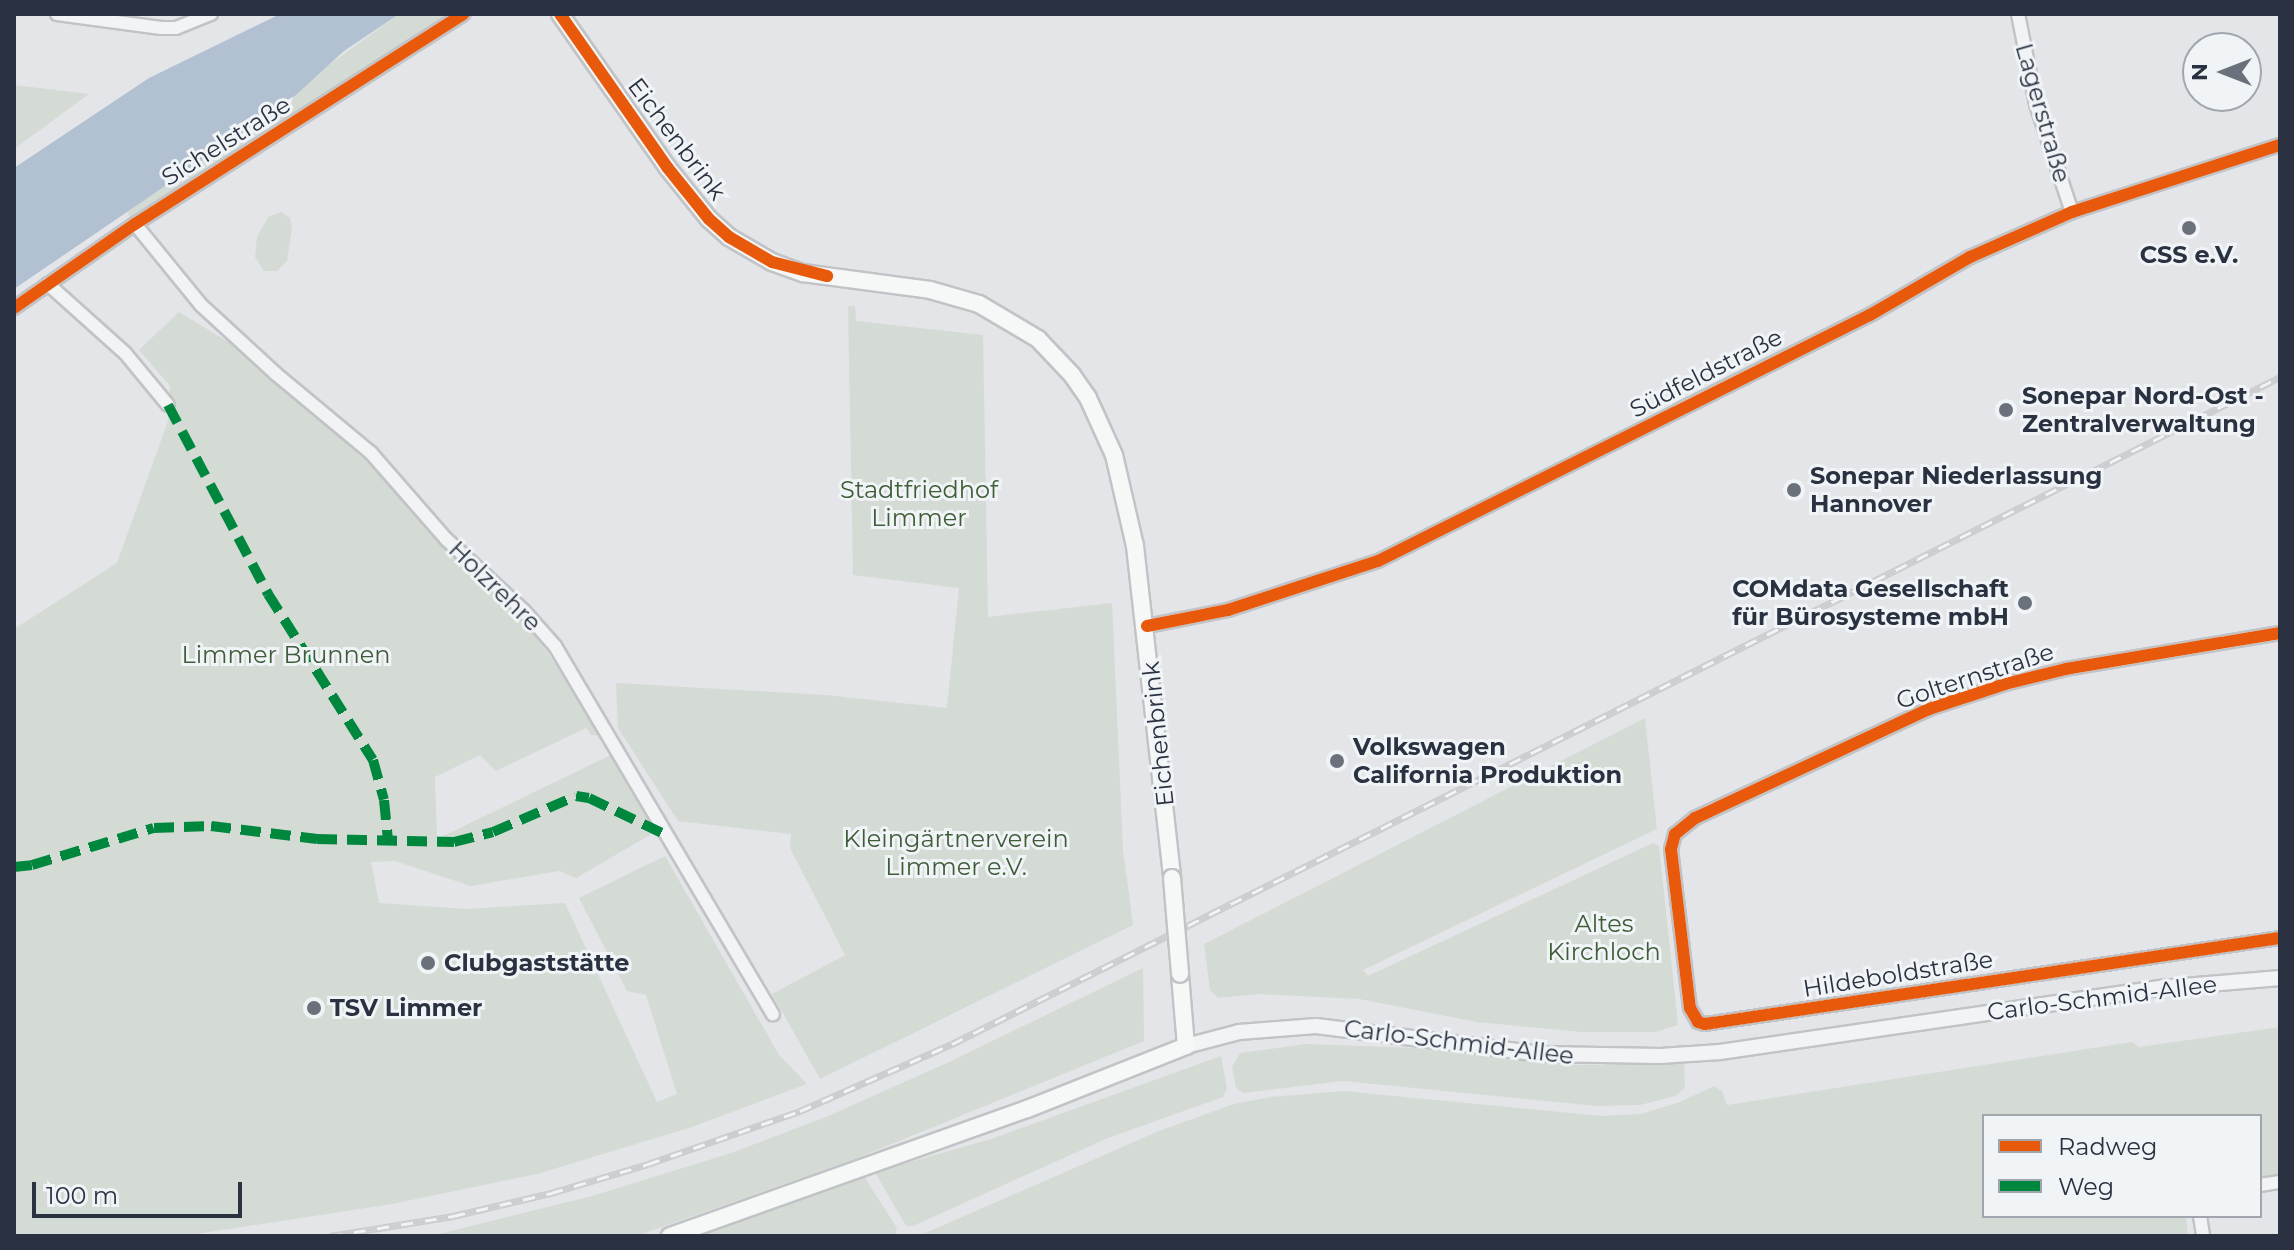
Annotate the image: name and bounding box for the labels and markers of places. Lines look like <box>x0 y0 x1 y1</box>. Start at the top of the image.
marker: CSS e.V. <box>2180 219 2198 237</box>
place label: CSS e.V. <box>2140 241 2238 269</box>
place label: Sonepar Nord-Ost - Zentralverwaltung <box>2022 382 2264 438</box>
marker: Sonepar Nord-Ost - Zentralverwaltung <box>1997 401 2015 419</box>
place label: Sonepar Niederlassung Hannover <box>1810 462 2102 518</box>
marker: Sonepar Niederlassung Hannover <box>1785 481 1803 499</box>
place label: COMdata Gesellschaft für Bürosysteme mbH <box>1732 575 2009 631</box>
marker: COMdata Gesellschaft für Bürosysteme mbH <box>2016 594 2034 612</box>
place label: Volkswagen California Produktion <box>1353 733 1622 789</box>
marker: Volkswagen California Produktion <box>1328 752 1346 770</box>
place label: Clubgaststätte <box>444 949 629 977</box>
marker: Clubgaststätte <box>419 954 437 972</box>
place label: TSV Limmer <box>330 994 482 1022</box>
marker: TSV Limmer <box>305 999 323 1017</box>

